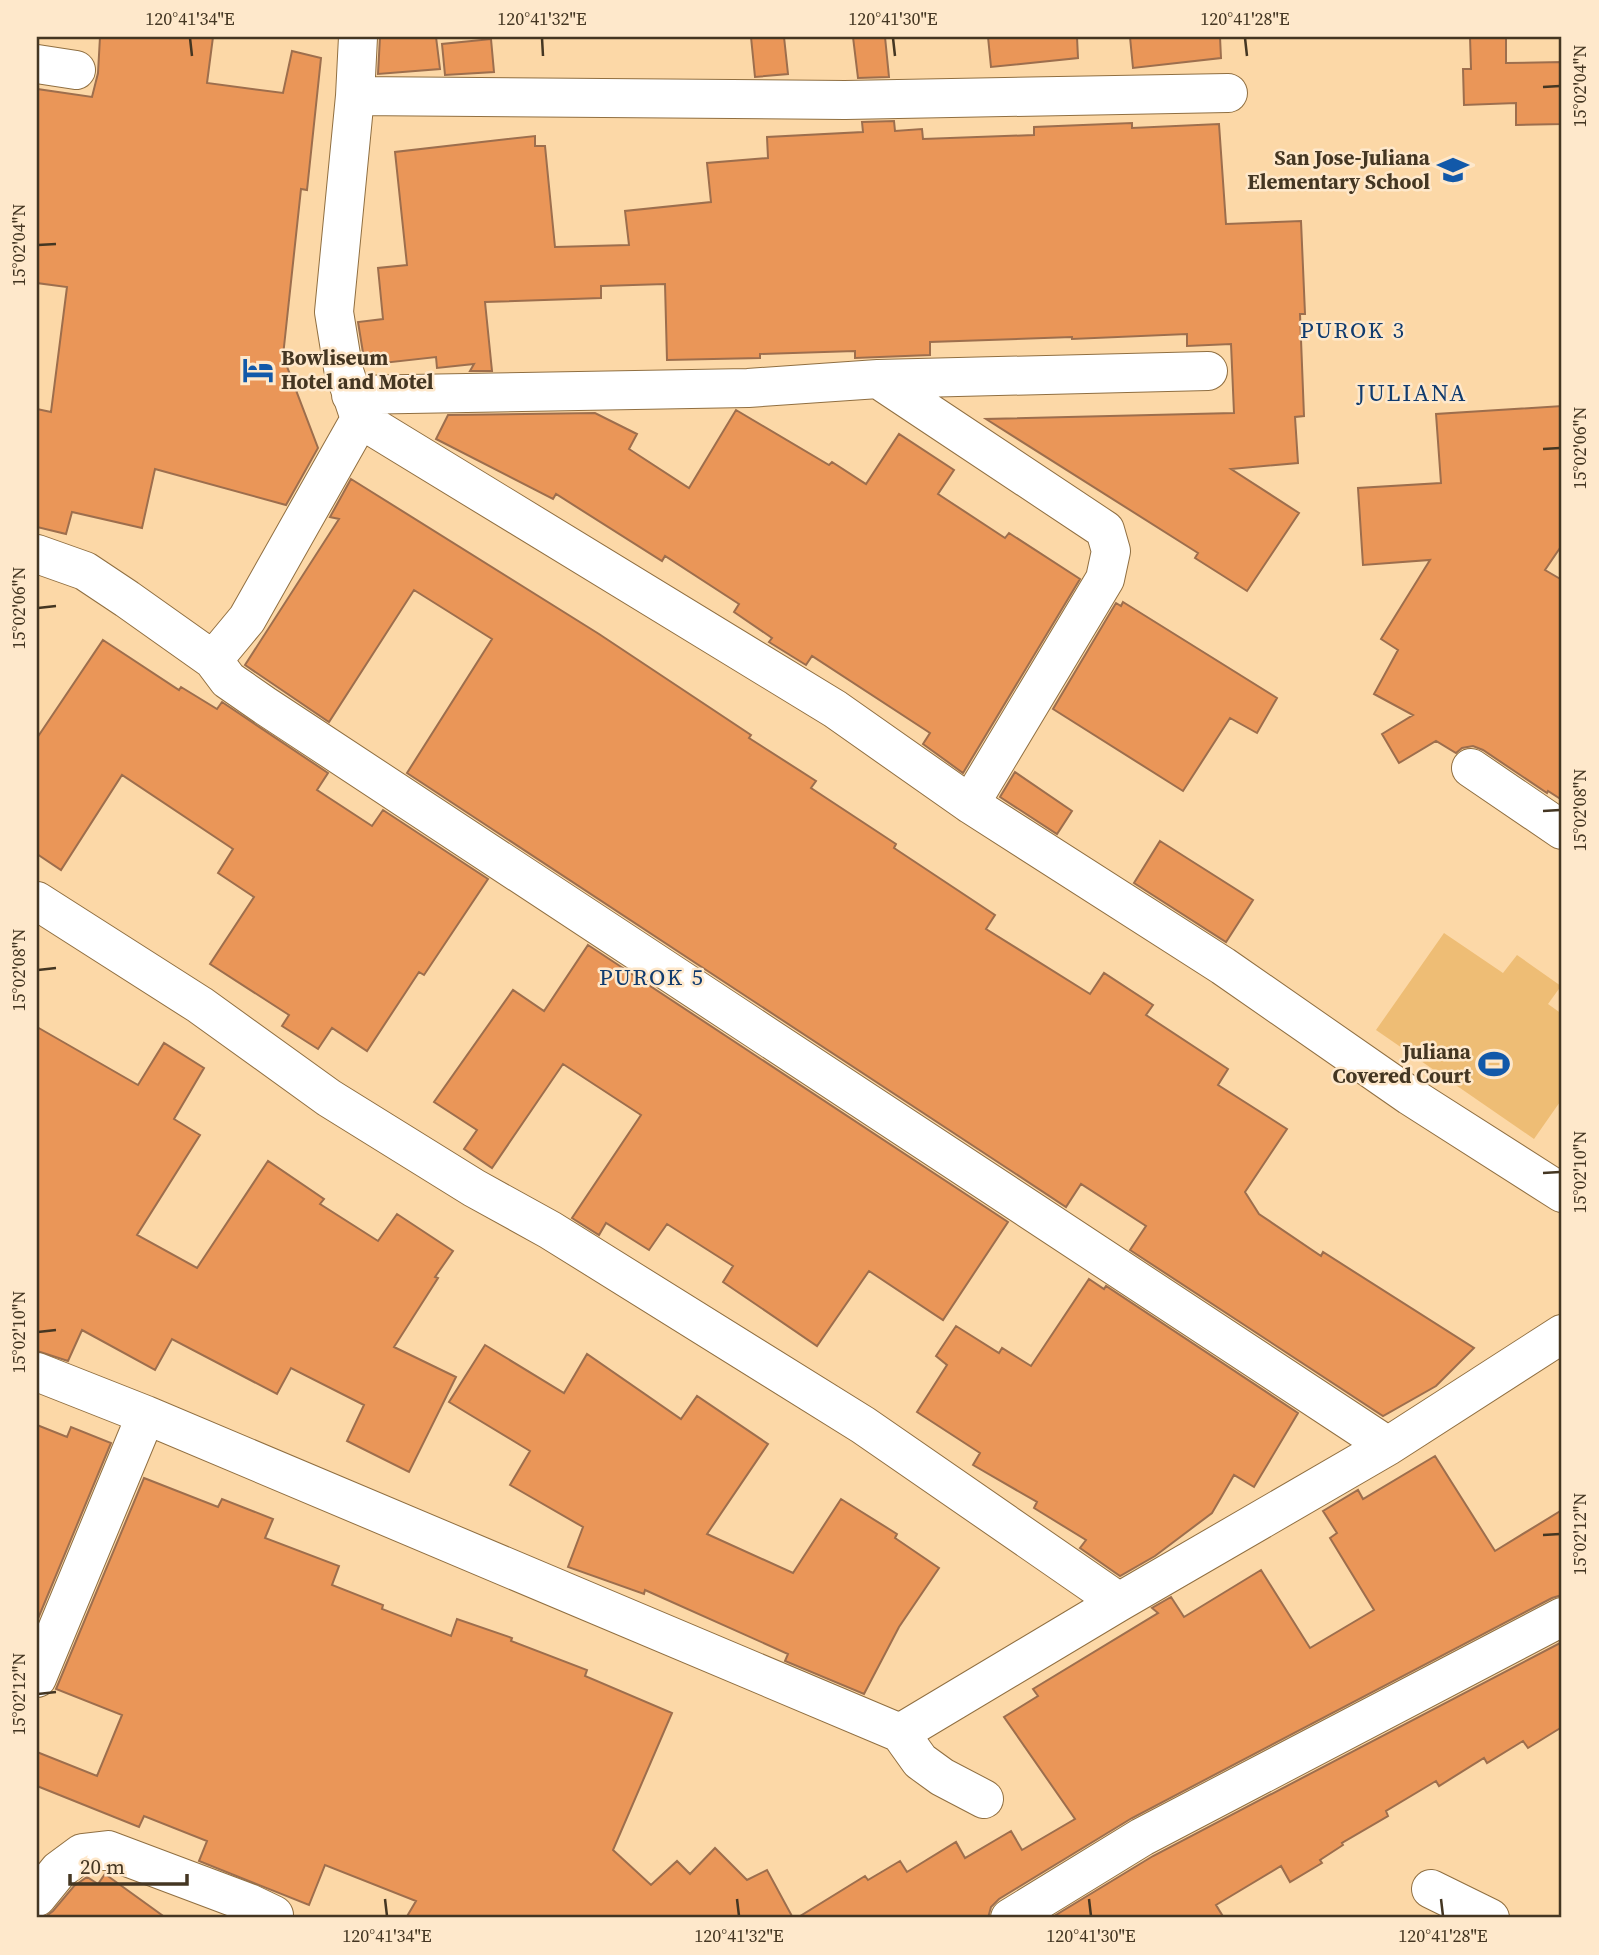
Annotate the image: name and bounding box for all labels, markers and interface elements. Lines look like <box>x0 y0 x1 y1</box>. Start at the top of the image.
text: 120°41'34"E <box>145 6 235 31</box>
text: 120°41'32"E <box>497 6 587 31</box>
text: 120°41'30"E <box>848 6 938 31</box>
text: 120°41'28"E <box>1200 6 1290 31</box>
text: 15°02'04"N <box>1567 45 1592 127</box>
place label: San Jose-Juliana Elementary School <box>1247 143 1431 196</box>
school or university icon: San Jose-Juliana Elementary School <box>1436 153 1470 187</box>
text: 15°02'04"N <box>6 204 31 286</box>
district label: PUROK 3 <box>1300 314 1406 346</box>
place label: Bowliseum Hotel and Motel <box>281 343 434 396</box>
hotel icon: Bowliseum Hotel and Motel <box>241 353 275 387</box>
district label: JULIANA <box>1356 376 1467 409</box>
text: 15°02'06"N <box>1567 407 1592 489</box>
text: 15°02'06"N <box>6 567 31 649</box>
text: 15°02'08"N <box>1567 769 1592 851</box>
text: 15°02'08"N <box>6 929 31 1011</box>
district label: PUROK 5 <box>599 961 705 993</box>
place label: Juliana Covered Court <box>1332 1037 1472 1090</box>
sports icon: Juliana Covered Court <box>1477 1047 1511 1081</box>
text: 15°02'10"N <box>1567 1131 1592 1213</box>
text: 15°02'10"N <box>6 1291 31 1373</box>
text: 15°02'12"N <box>1567 1493 1592 1575</box>
text: 15°02'12"N <box>6 1653 31 1735</box>
scale bar <box>70 1843 187 1887</box>
text: 20 m <box>80 1852 125 1881</box>
text: 120°41'34"E <box>342 1923 432 1948</box>
text: 120°41'32"E <box>694 1923 784 1948</box>
text: 120°41'30"E <box>1046 1923 1136 1948</box>
text: 120°41'28"E <box>1398 1923 1488 1948</box>

